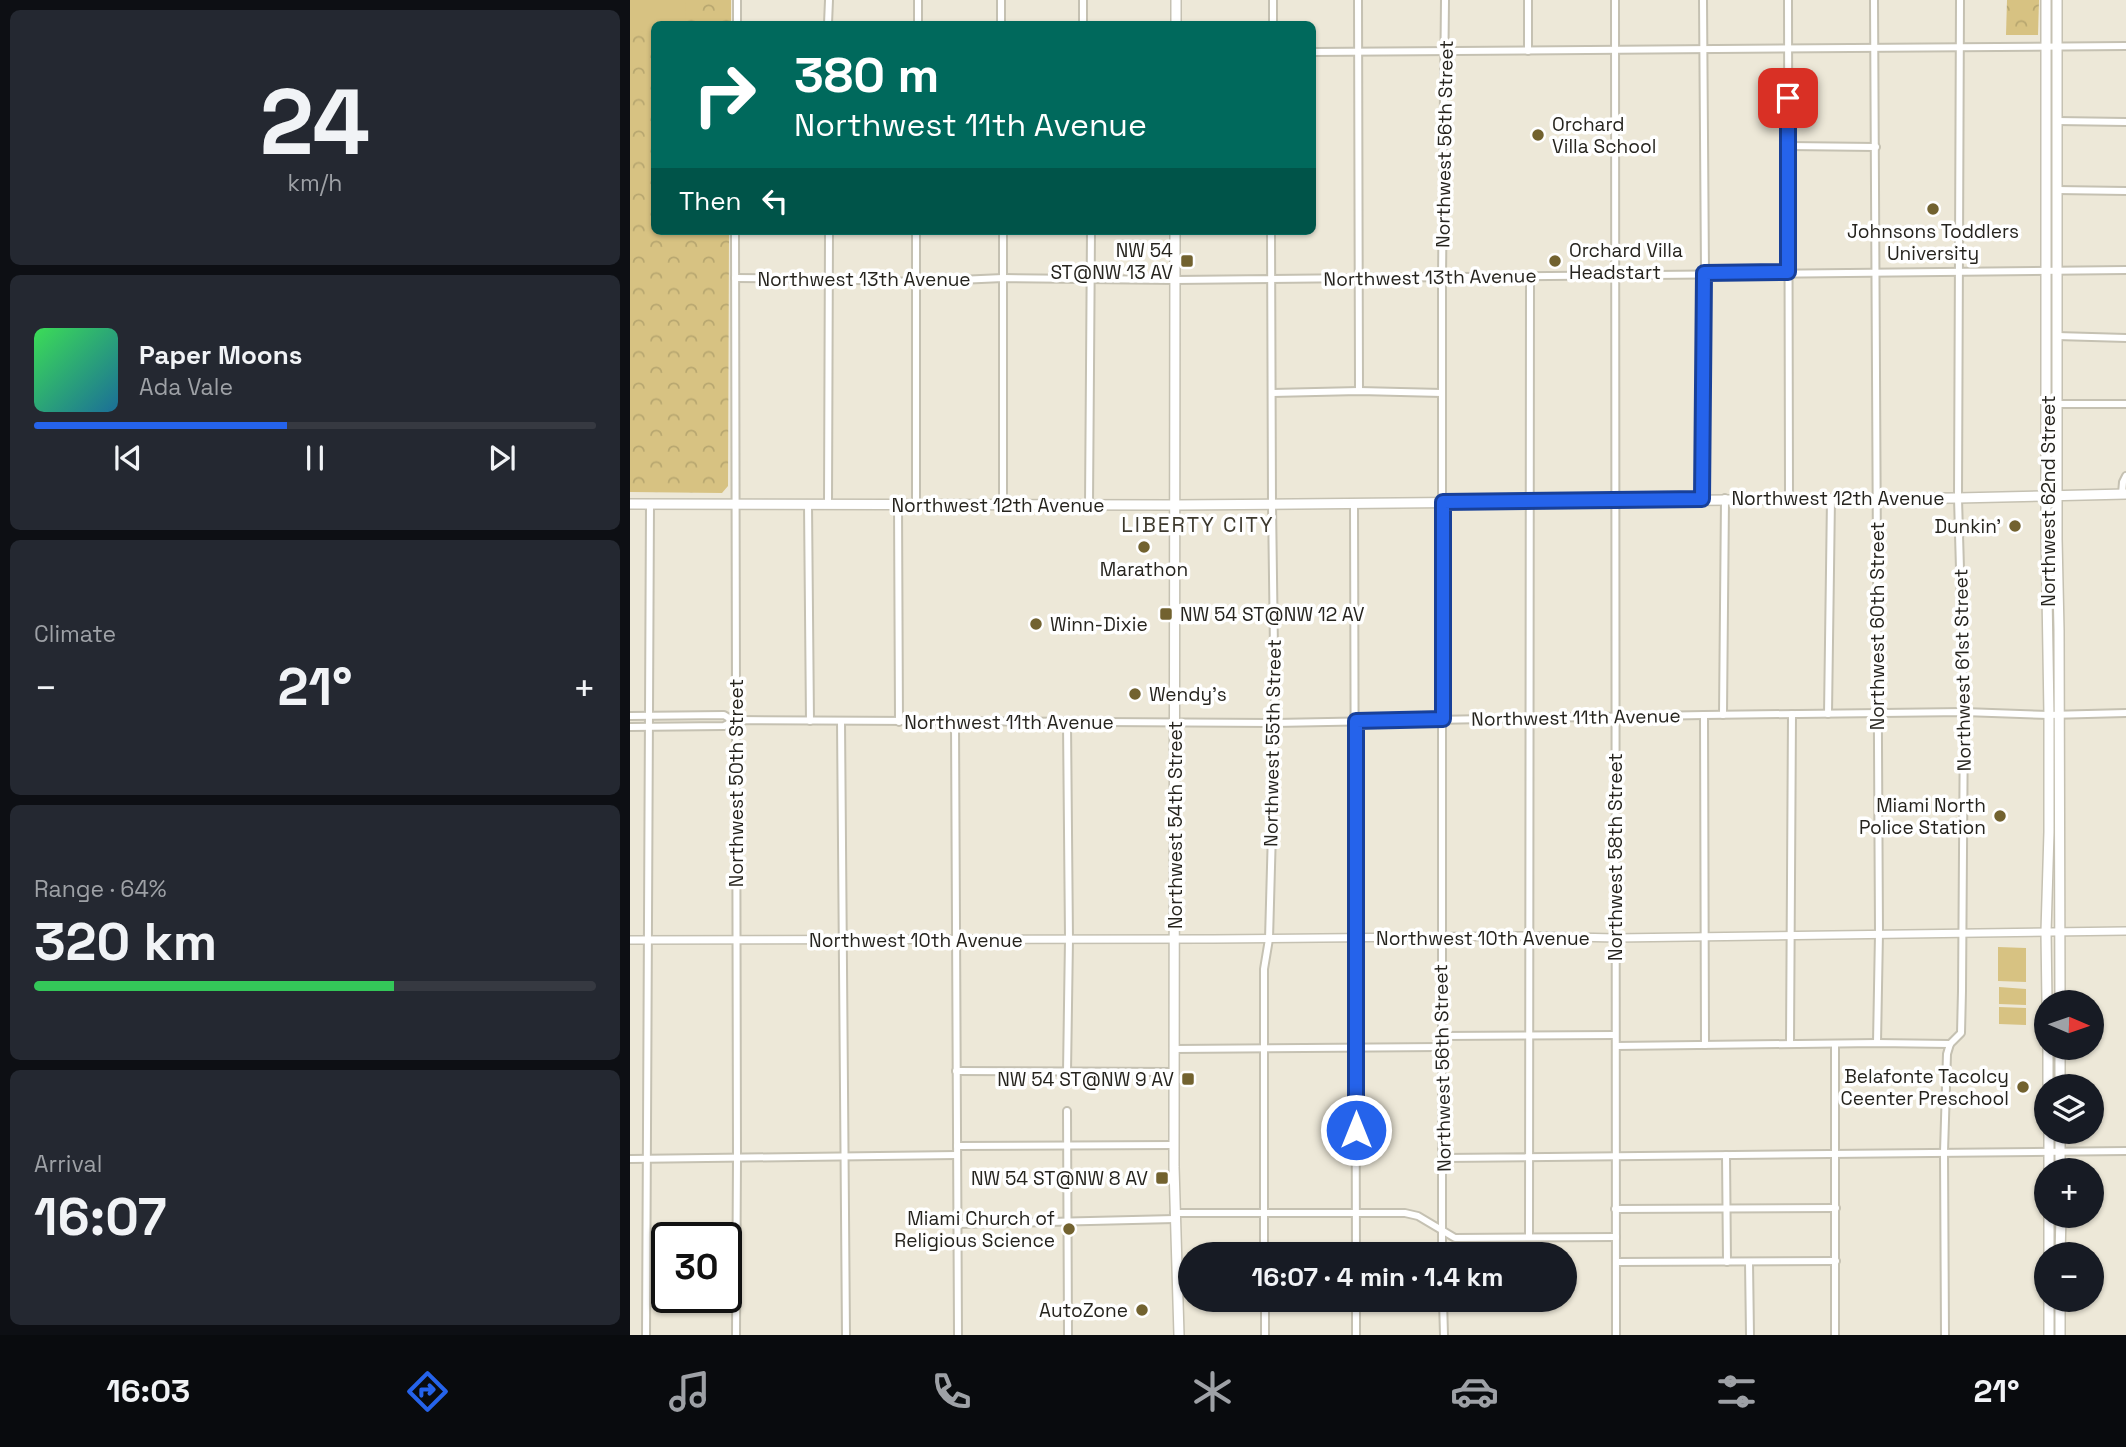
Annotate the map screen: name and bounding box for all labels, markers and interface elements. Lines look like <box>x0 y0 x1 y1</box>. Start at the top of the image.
street label: Northwest 56th Street <box>1430 40 1459 248</box>
text: 380 m <box>794 44 939 106</box>
icon: right <box>679 49 770 140</box>
text: 24 <box>260 64 370 181</box>
pin <box>1758 68 1818 128</box>
icon: arrive <box>1769 79 1807 117</box>
text: Northwest 11th Avenue <box>794 105 1147 145</box>
place label: Orchard Villa School <box>1552 112 1656 159</box>
marker: Orchard Villa School <box>1530 127 1546 143</box>
text: km/h <box>288 168 342 198</box>
icon: left <box>756 182 794 220</box>
text: Then <box>679 184 742 218</box>
marker: Johnsons Toddlers University <box>1925 201 1941 217</box>
place label: Johnsons Toddlers University <box>1847 219 2019 266</box>
place label: NW 54 ST@NW 13 AV <box>1050 238 1173 285</box>
place label: Orchard Villa Headstart <box>1569 238 1683 285</box>
marker: NW 54 ST@NW 13 AV <box>1179 253 1195 269</box>
marker: Orchard Villa Headstart <box>1547 253 1563 269</box>
street label: Northwest 13th Avenue <box>1323 263 1537 292</box>
street label: Northwest 13th Avenue <box>757 267 971 292</box>
text: Paper Moons <box>139 338 302 372</box>
text: Ada Vale <box>139 372 233 402</box>
street label: Northwest 62nd Street <box>2036 395 2061 607</box>
icon: previous <box>109 439 147 477</box>
icon: pause <box>296 439 334 477</box>
icon: next <box>483 439 521 477</box>
street label: Northwest 12th Avenue <box>1731 486 1945 511</box>
street label: Northwest 12th Avenue <box>891 493 1105 518</box>
district label: LIBERTY CITY <box>1121 511 1275 538</box>
place label: Dunkin' <box>1934 514 2001 539</box>
marker: Dunkin' <box>2007 518 2023 534</box>
street label: Northwest 60th Street <box>1865 522 1890 730</box>
marker: Marathon <box>1136 539 1152 555</box>
place label: Marathon <box>1100 557 1188 582</box>
street label: Northwest 61st Street <box>1948 569 1977 771</box>
place label: NW 54 ST@NW 12 AV <box>1180 602 1365 627</box>
marker: NW 54 ST@NW 12 AV <box>1158 606 1174 622</box>
place label: Winn-Dixie <box>1050 612 1148 637</box>
marker: Winn-Dixie <box>1028 616 1044 632</box>
text: Climate <box>34 619 116 649</box>
street label: Northwest 55th Street <box>1258 639 1287 847</box>
text: 21° <box>278 654 352 720</box>
text: − <box>34 664 58 712</box>
text: + <box>572 664 596 712</box>
street label: Northwest 50th Street <box>724 679 749 887</box>
place label: Wendy's <box>1149 682 1227 707</box>
marker: Wendy's <box>1127 686 1143 702</box>
street label: Northwest 11th Avenue <box>1471 703 1681 732</box>
street label: Northwest 11th Avenue <box>904 710 1114 735</box>
street label: Northwest 54th Street <box>1163 721 1188 929</box>
street label: Northwest 58th Street <box>1603 753 1628 961</box>
place label: Miami North Police Station <box>1859 793 1986 840</box>
marker: Miami North Police Station <box>1992 808 2008 824</box>
text: Range · 64% <box>34 874 167 904</box>
text: 320 km <box>34 909 217 975</box>
street label: Northwest 10th Avenue <box>1376 926 1590 951</box>
street label: Northwest 10th Avenue <box>809 928 1023 953</box>
street label: Northwest 56th Street <box>1428 964 1457 1172</box>
north arrow <box>2034 990 2104 1060</box>
map controls <box>2034 990 2104 1312</box>
place label: Belafonte Tacolcy Ceenter Preschool <box>1841 1064 2009 1111</box>
place label: NW 54 ST@NW 9 AV <box>997 1067 1174 1092</box>
marker: NW 54 ST@NW 9 AV <box>1180 1071 1196 1087</box>
button: layers <box>2034 1074 2104 1144</box>
marker: Belafonte Tacolcy Ceenter Preschool <box>2015 1079 2031 1095</box>
position arrow <box>1319 1093 1393 1167</box>
text: Arrival <box>34 1149 102 1179</box>
button: + <box>2034 1158 2104 1228</box>
place label: NW 54 ST@NW 8 AV <box>971 1166 1148 1191</box>
marker: NW 54 ST@NW 8 AV <box>1154 1170 1170 1186</box>
text: 16:07 <box>34 1184 167 1250</box>
place label: Miami Church of Religious Science <box>894 1206 1055 1253</box>
marker: Miami Church of Religious Science <box>1061 1221 1077 1237</box>
speed limit sign: 30 <box>651 1222 742 1313</box>
button: − <box>2034 1242 2104 1312</box>
text: 16:07 · 4 min · 1.4 km <box>1252 1260 1503 1294</box>
place label: AutoZone <box>1039 1298 1128 1323</box>
marker: AutoZone <box>1134 1302 1150 1318</box>
icon: directions <box>403 1367 452 1416</box>
icon: music <box>665 1367 714 1416</box>
icon: phone <box>927 1367 976 1416</box>
icon: climate <box>1188 1367 1237 1416</box>
icon: car <box>1450 1367 1499 1416</box>
icon: filters <box>1712 1367 1761 1416</box>
text: 16:03 <box>106 1371 190 1411</box>
text: 21° <box>1973 1371 2020 1411</box>

